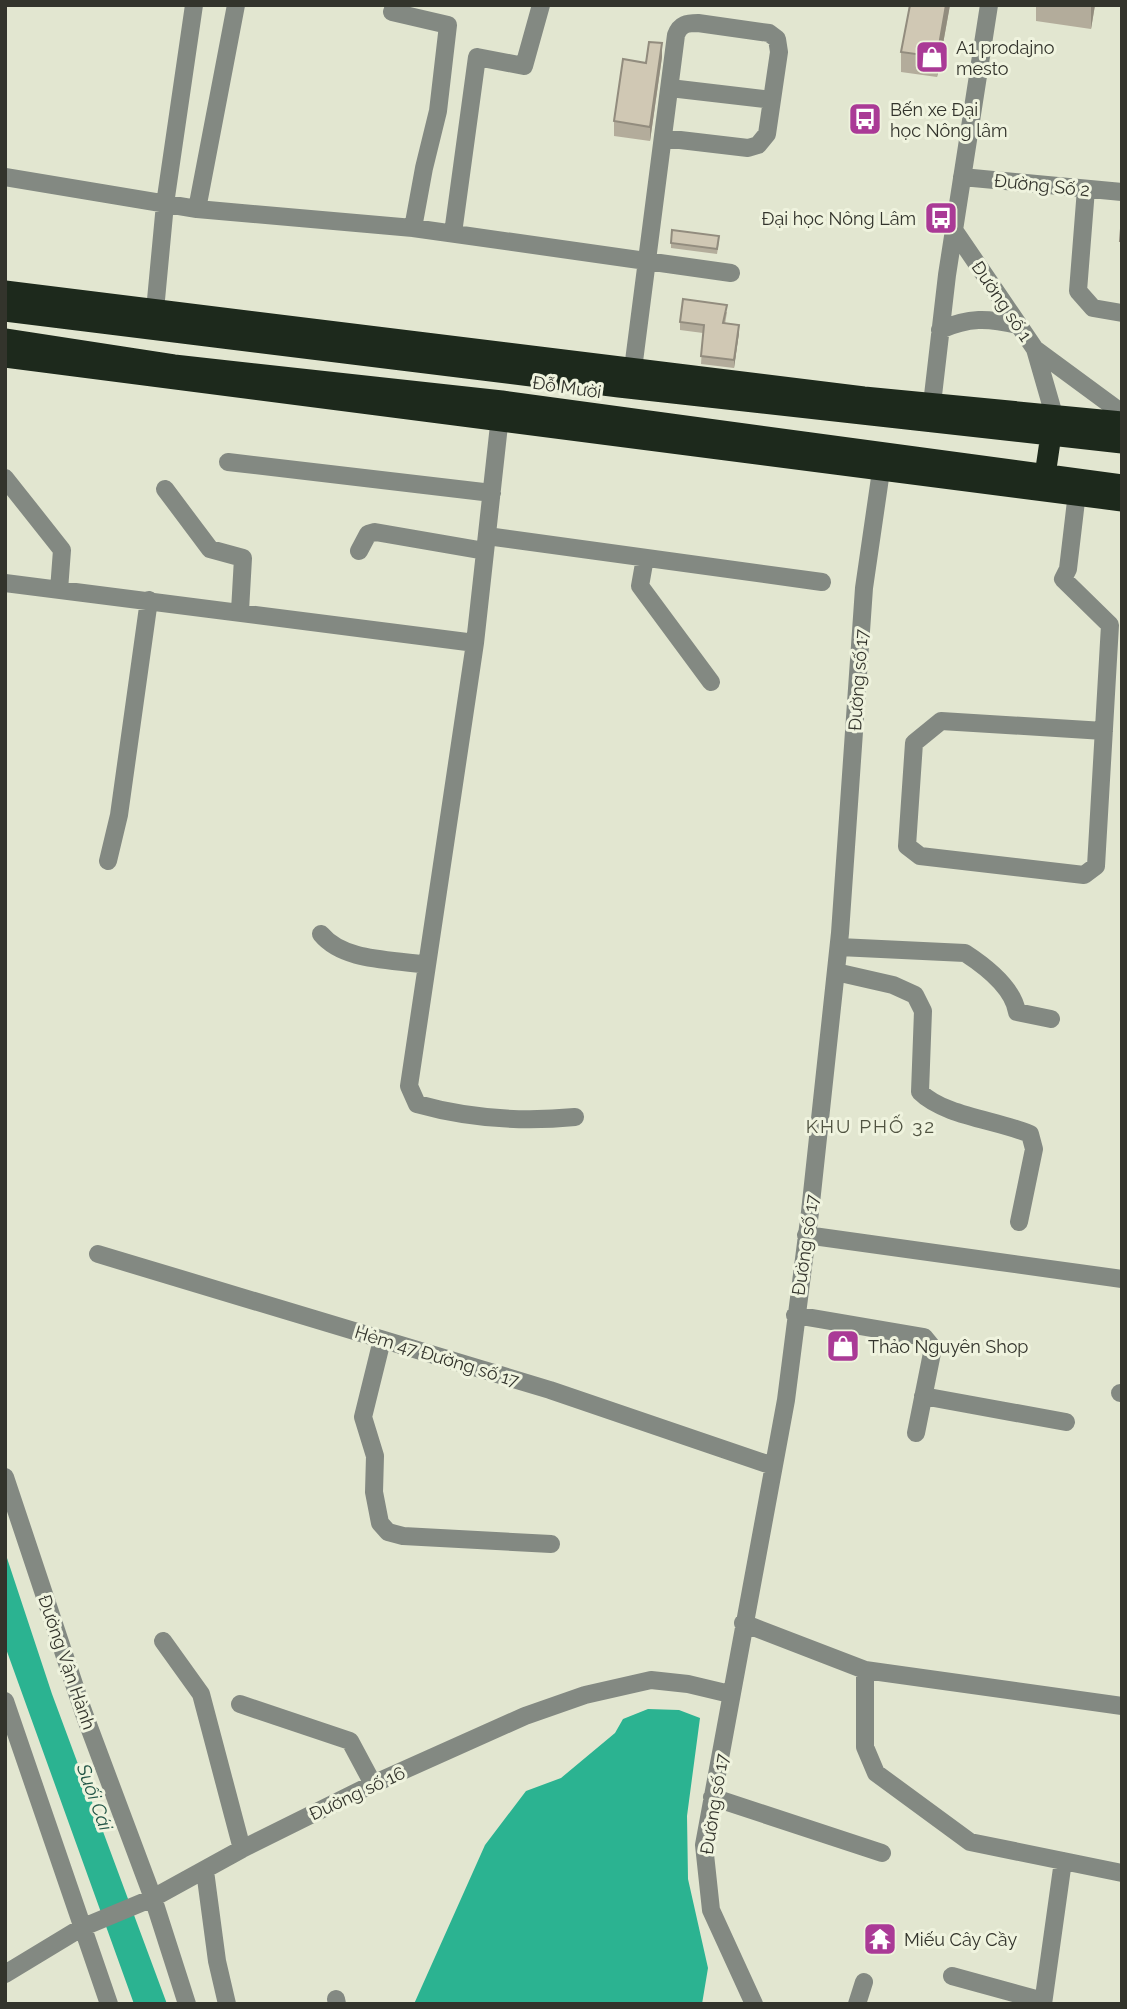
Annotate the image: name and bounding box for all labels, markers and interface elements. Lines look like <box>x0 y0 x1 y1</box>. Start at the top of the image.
place label: A1 prodajno mesto <box>956 37 1055 79</box>
shop icon: A1 prodajno mesto <box>913 38 951 76</box>
place label: Bến xe Đại học Nông lâm <box>890 99 1008 141</box>
bus stop icon: Bến xe Đại học Nông lâm <box>846 100 884 138</box>
street label: Đường Số 2 <box>993 170 1091 200</box>
bus stop icon: Đại học Nông Lâm <box>922 199 960 237</box>
place label: Đại học Nông Lâm <box>762 208 916 229</box>
street label: Đường số 1 <box>967 257 1037 345</box>
street label: Đỗ Mười <box>531 372 603 402</box>
street label: Đường số 17 <box>844 628 872 732</box>
district label: KHU PHỐ 32 <box>806 1114 936 1137</box>
street label: Đường số 17 <box>788 1193 823 1297</box>
street label: Hẻm 47 Đường số 17 <box>352 1321 522 1391</box>
shop icon: Thảo Nguyên Shop <box>824 1327 862 1365</box>
place label: Thảo Nguyên Shop <box>868 1336 1028 1357</box>
street label: Đường Vận Hành <box>34 1592 100 1732</box>
street label: Đường số 17 <box>696 1752 732 1856</box>
water label: Suối Cái <box>72 1760 118 1834</box>
street label: Đường số 16 <box>306 1762 408 1824</box>
temple icon: Miếu Cây Cầy <box>861 1920 899 1958</box>
place label: Miếu Cây Cầy <box>904 1929 1017 1950</box>

